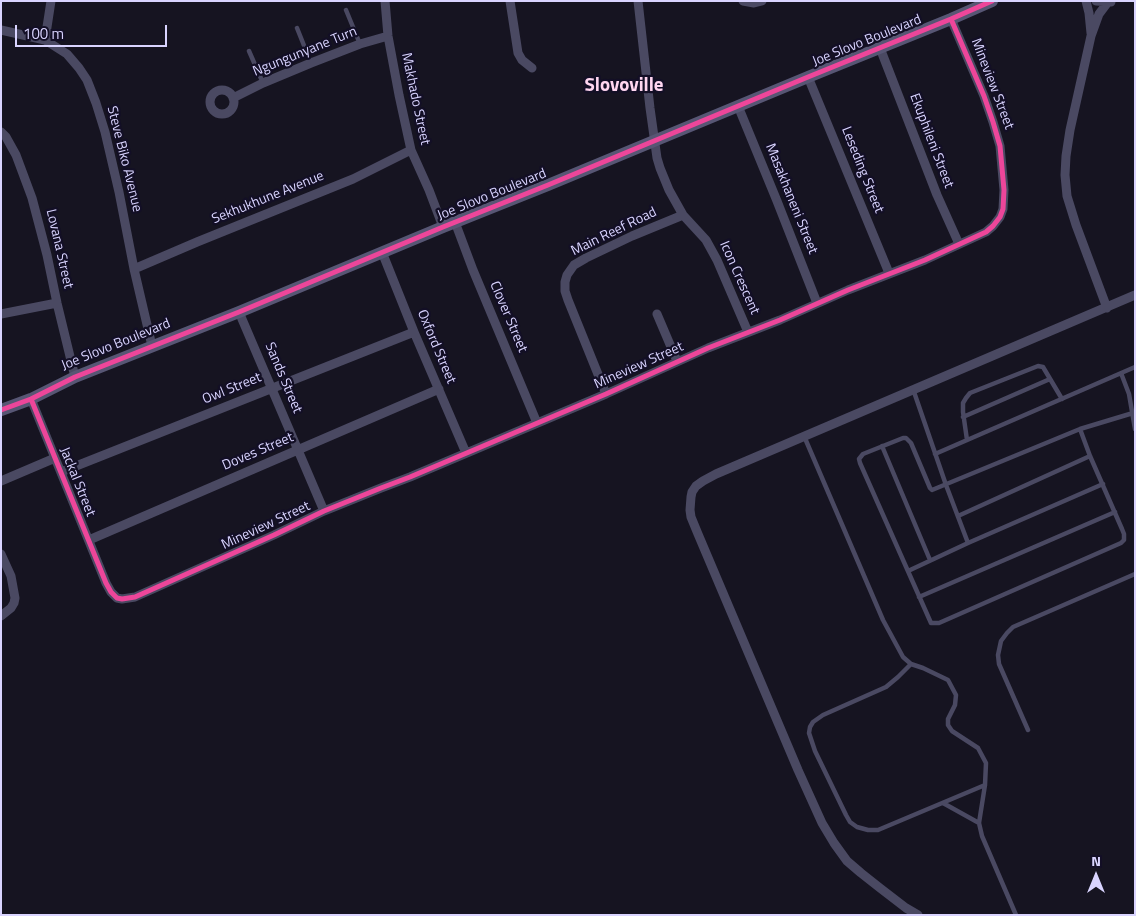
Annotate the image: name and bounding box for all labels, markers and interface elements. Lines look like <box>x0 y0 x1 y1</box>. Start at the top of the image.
street label: Joe Slovo Boulevard <box>810 11 924 71</box>
scale bar <box>18 15 170 47</box>
text: 100 m <box>23 22 64 45</box>
street label: Ngungunyane Turn <box>250 23 360 81</box>
street label: Mineview Street <box>967 36 1017 132</box>
street label: Makhado Street <box>397 51 433 147</box>
district label: Slovoville <box>584 75 664 97</box>
street label: Ekuphileni Street <box>905 91 957 191</box>
street label: Steve Biko Avenue <box>103 104 145 214</box>
street label: Leseding Street <box>837 124 887 216</box>
street label: Masakhaneni Street <box>761 141 821 257</box>
street label: Joe Slovo Boulevard <box>435 165 549 225</box>
street label: Sekhukhune Avenue <box>209 168 327 228</box>
street label: Main Reef Road <box>568 204 660 260</box>
street label: Lovana Street <box>42 208 76 290</box>
street label: Icon Crescent <box>715 239 763 317</box>
street label: Clover Street <box>485 279 531 355</box>
street label: Oxford Street <box>413 307 459 387</box>
street label: Joe Slovo Boulevard <box>59 315 173 375</box>
street label: Mineview Street <box>592 339 686 393</box>
street label: Sands Street <box>261 340 305 416</box>
street label: Owl Street <box>200 370 264 408</box>
street label: Doves Street <box>220 429 296 475</box>
street label: Jackal Street <box>55 445 99 519</box>
street label: Mineview Street <box>219 498 313 554</box>
text: N <box>1091 850 1101 871</box>
north arrow <box>1071 851 1121 901</box>

